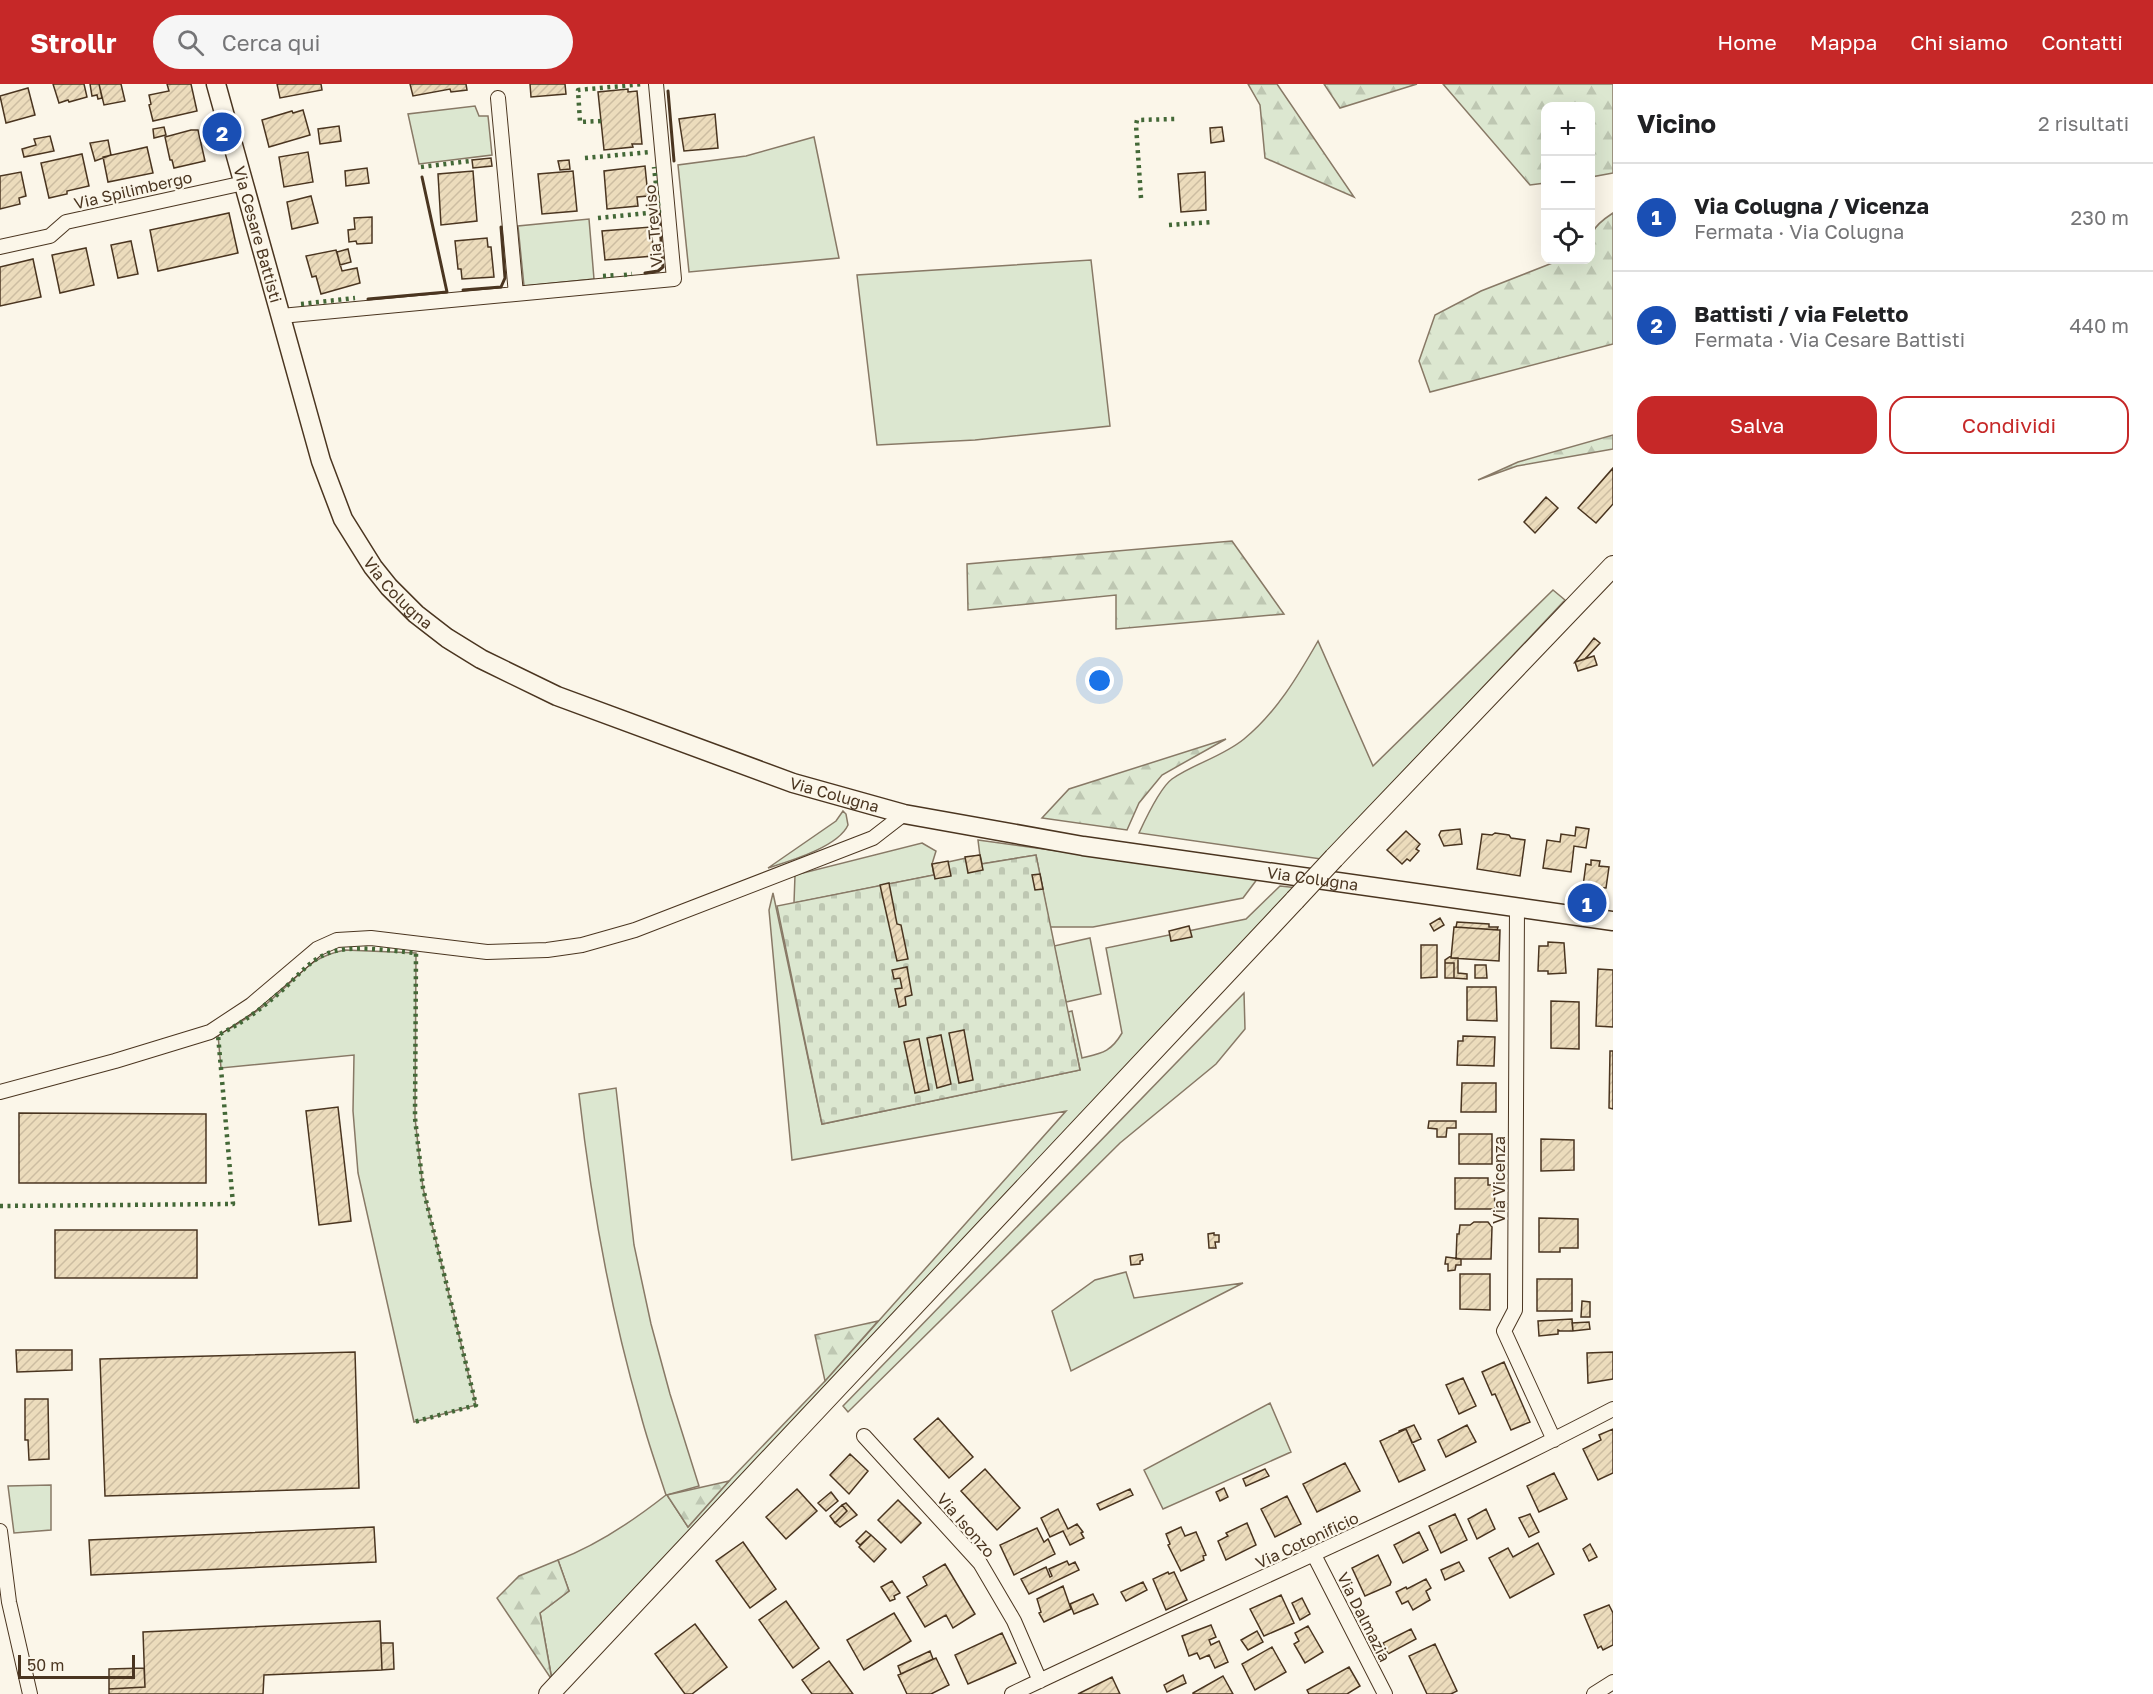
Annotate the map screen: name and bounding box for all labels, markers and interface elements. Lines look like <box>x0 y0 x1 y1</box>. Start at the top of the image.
search box <box>153 15 573 69</box>
text: Strollr <box>30 26 117 59</box>
icon: search <box>174 26 207 59</box>
text: Cerca qui <box>222 29 320 56</box>
text: Home <box>1717 29 1777 55</box>
text: Mappa <box>1810 29 1877 55</box>
text: Chi siamo <box>1910 29 2008 55</box>
text: Contatti <box>2041 29 2123 55</box>
map controls <box>1541 102 1595 264</box>
button: + <box>1541 102 1595 156</box>
text: Vicino <box>1637 108 1716 139</box>
pin: 2 <box>202 110 242 154</box>
text: 2 risultati <box>2038 111 2129 135</box>
button: − <box>1541 156 1595 210</box>
street label: Via Cesare Battisti <box>229 164 286 305</box>
street label: Via Spilimbergo <box>72 167 194 213</box>
street label: Via Treviso <box>639 184 667 268</box>
text: Via Colugna / Vicenza <box>1694 192 1929 219</box>
text: 1 <box>1651 205 1662 229</box>
text: 230 m <box>2071 205 2129 229</box>
button: locate <box>1541 210 1595 264</box>
text: Fermata · Via Colugna <box>1694 219 1904 243</box>
text: Battisti / via Feletto <box>1694 300 1908 327</box>
text: 2 <box>1650 313 1663 337</box>
text: 440 m <box>2070 313 2129 337</box>
text: Fermata · Via Cesare Battisti <box>1694 327 1965 351</box>
button: Salva <box>1637 396 1877 454</box>
button: Condividi <box>1889 396 2129 454</box>
street label: Via Colugna <box>359 553 437 633</box>
your location <box>1085 666 1114 695</box>
street label: Via Colugna <box>787 773 881 817</box>
street label: Via Colugna <box>1266 862 1360 895</box>
pin: 1 <box>1568 880 1606 926</box>
street label: Via Vicenza <box>1489 1136 1509 1224</box>
street label: Via Isonzo <box>933 1489 999 1561</box>
street label: Via Cotonificio <box>1252 1507 1362 1573</box>
street label: Via Dalmazia <box>1333 1569 1395 1665</box>
scale bar <box>18 1652 135 1680</box>
text: 50 m <box>27 1655 64 1675</box>

